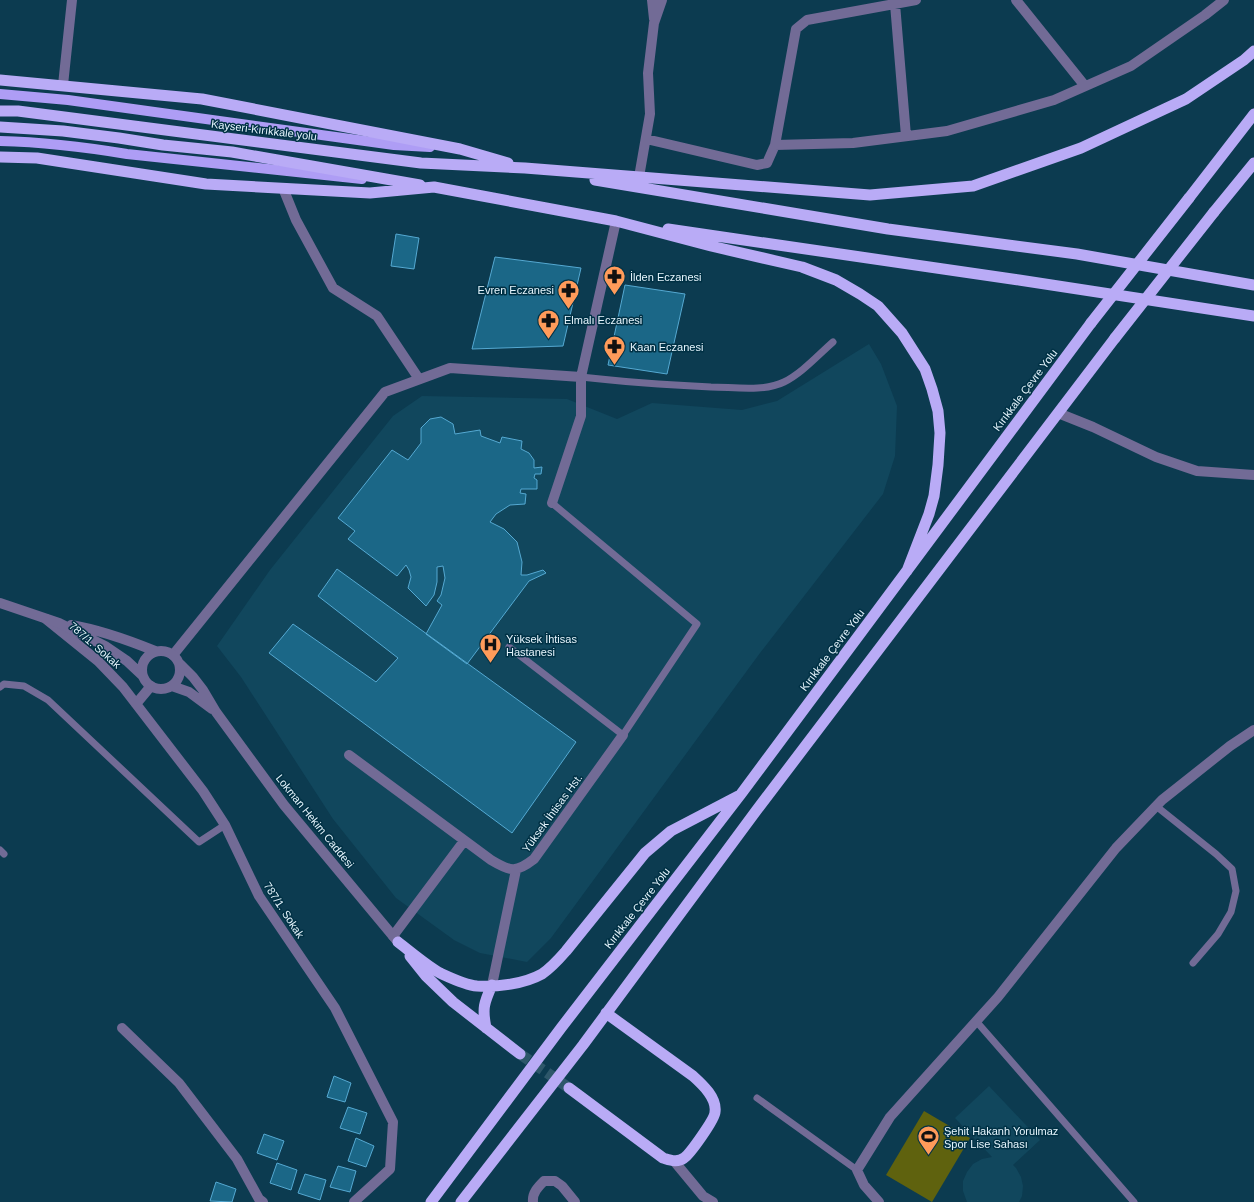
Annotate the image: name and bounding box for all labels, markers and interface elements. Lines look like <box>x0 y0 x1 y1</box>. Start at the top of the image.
street label: Kayseri-Kırıkkale yolu <box>210 118 318 142</box>
pharmacy icon: İlden Eczanesi <box>601 264 627 297</box>
place label: İlden Eczanesi <box>630 271 702 283</box>
pharmacy icon: Evren Eczanesi <box>556 277 582 310</box>
place label: Evren Eczanesi <box>478 284 554 296</box>
pharmacy icon: Elmalı Eczanesi <box>535 307 561 340</box>
place label: Elmalı Eczanesi <box>564 314 642 326</box>
pharmacy icon: Kaan Eczanesi <box>601 334 627 367</box>
place label: Kaan Eczanesi <box>630 341 703 353</box>
street label: Kırıkkale Çevre Yolu <box>990 347 1060 433</box>
street label: Kırıkkale Çevre Yolu <box>797 607 867 693</box>
street label: 787/1. Sokak <box>67 619 124 671</box>
hospital icon: Yüksek İhtisas Hastanesi <box>478 632 504 665</box>
place label: Yüksek İhtisas Hastanesi <box>506 633 577 658</box>
street label: Lokman Hekim Caddesi <box>274 772 356 870</box>
street label: Yüksek İhtisas Hst. <box>520 772 584 854</box>
street label: Kırıkkale Çevre Yolu <box>602 865 672 951</box>
street label: 787/1. Sokak <box>261 880 307 941</box>
sports icon: Şehit Hakanh Yorulmaz Spor Lise Sahası <box>915 1124 941 1157</box>
place label: Şehit Hakanh Yorulmaz Spor Lise Sahası <box>944 1125 1058 1150</box>

